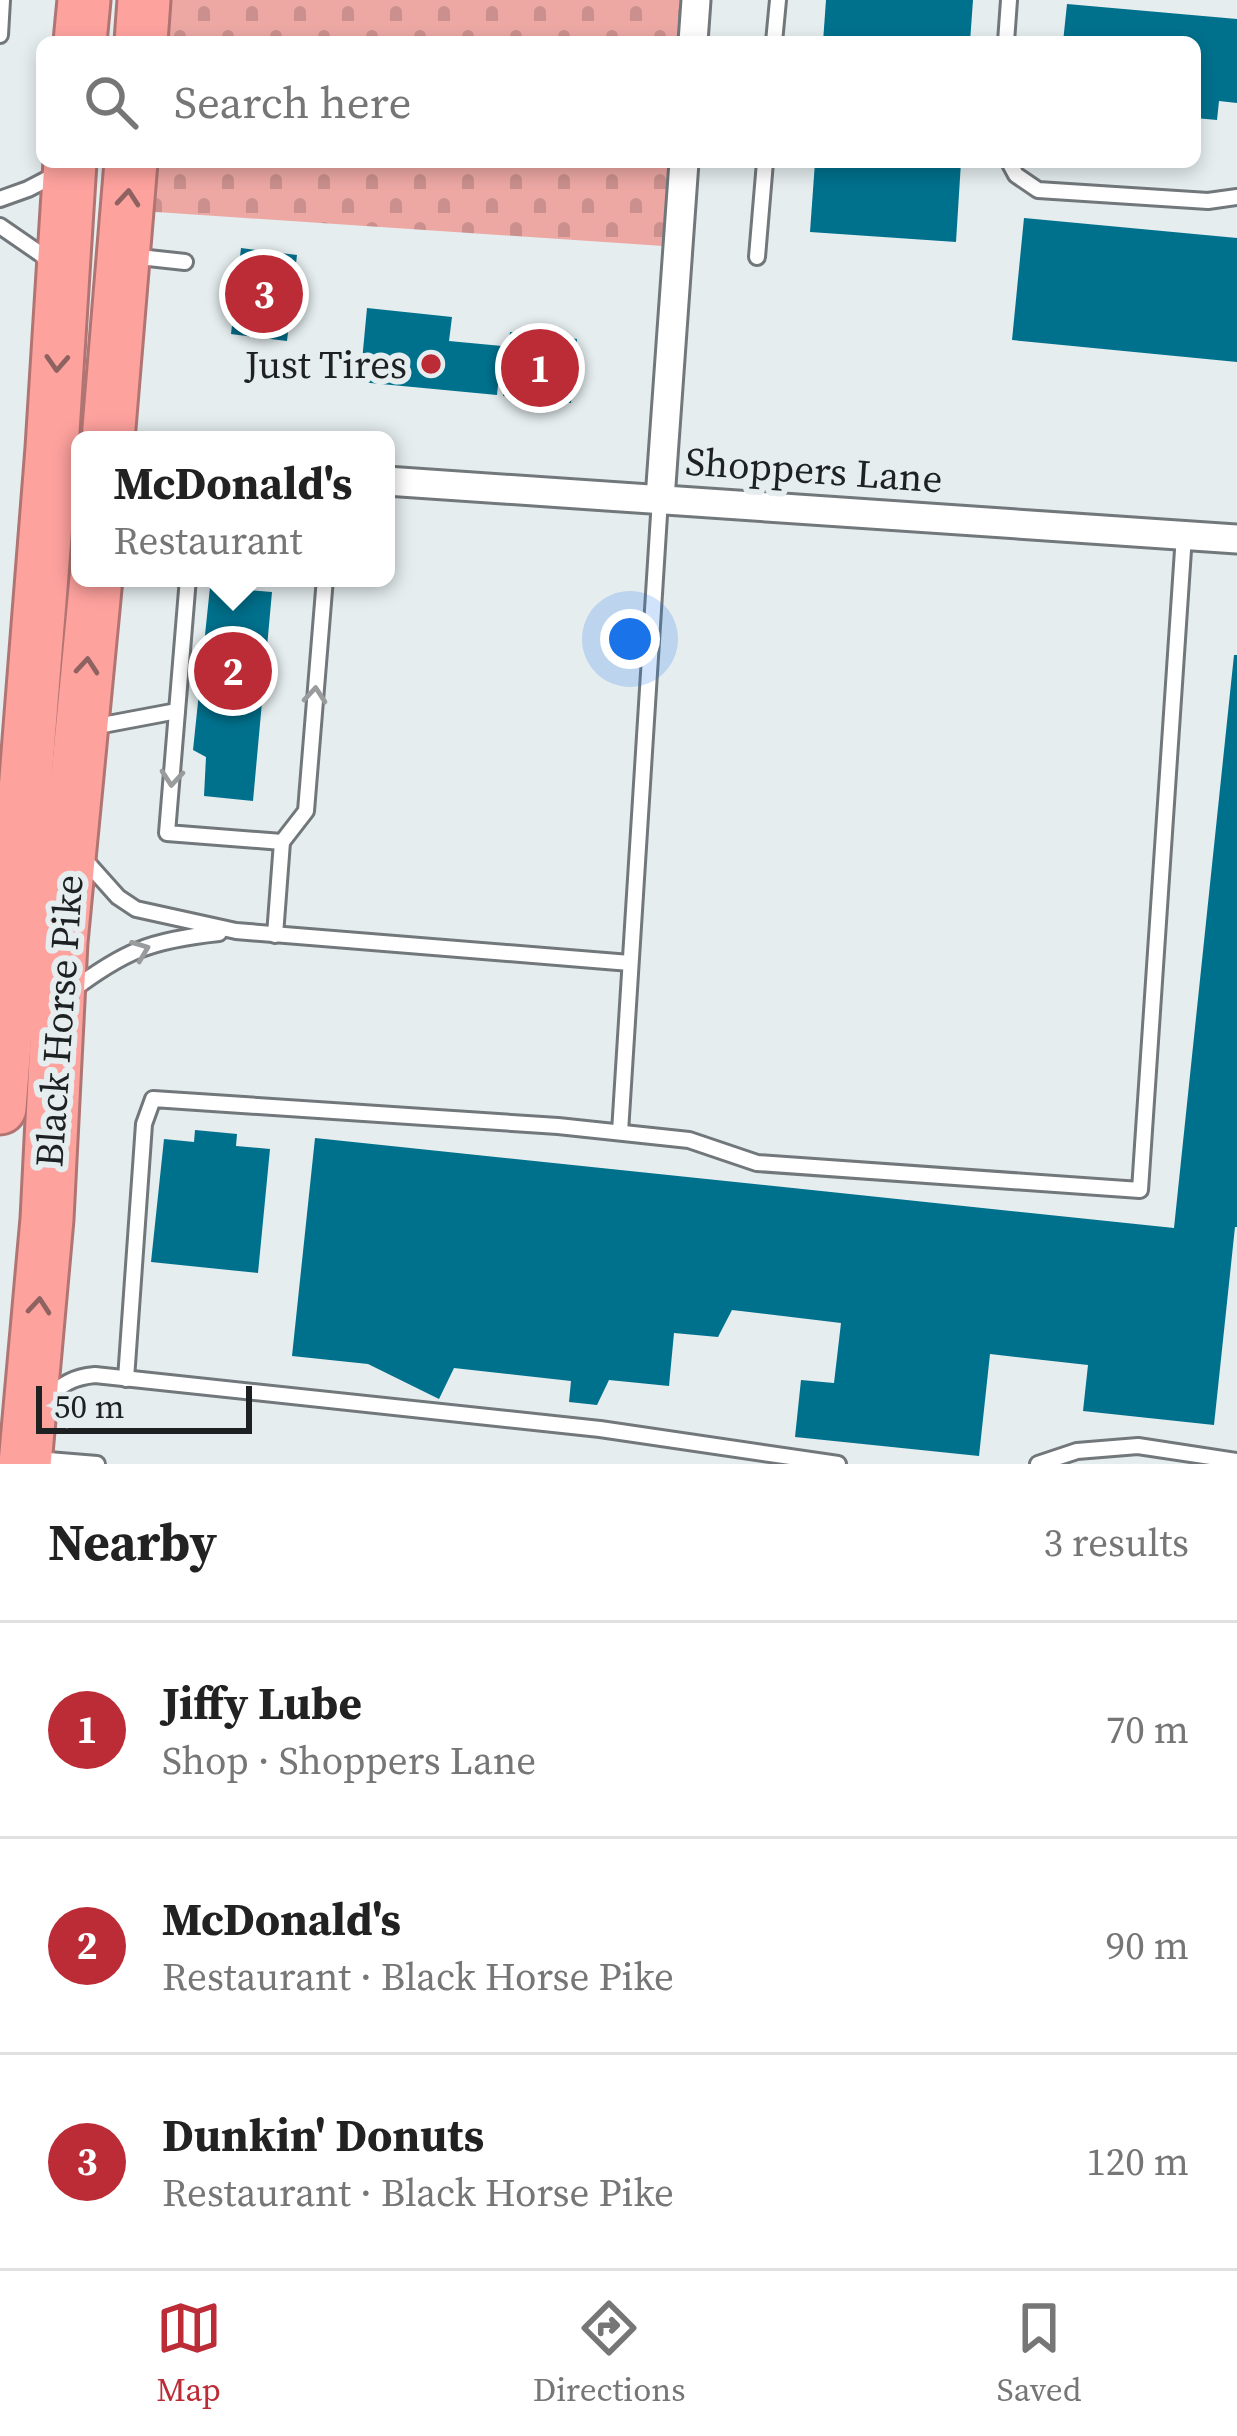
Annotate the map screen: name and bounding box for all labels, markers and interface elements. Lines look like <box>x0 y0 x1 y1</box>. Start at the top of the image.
search box <box>36 36 1201 168</box>
icon: search <box>78 69 144 135</box>
text: Search here <box>174 71 411 133</box>
one-way arrow <box>115 188 141 207</box>
pin: 3 <box>225 249 303 339</box>
pin: 1 <box>501 323 579 413</box>
place label: Just Tires <box>244 338 407 391</box>
marker: Just Tires <box>418 351 444 377</box>
one-way arrow <box>44 354 70 373</box>
popup <box>71 431 395 587</box>
street label: Shoppers Lane <box>684 435 944 505</box>
text: McDonald's <box>114 452 352 514</box>
text: Restaurant <box>114 514 302 567</box>
your location <box>600 609 660 669</box>
pin: 2 <box>194 626 272 716</box>
one-way arrow <box>74 656 99 675</box>
one-way arrow <box>302 685 327 704</box>
one-way arrow <box>159 769 185 788</box>
street label: Black Horse Pike <box>22 873 96 1169</box>
one-way arrow <box>129 939 150 964</box>
one-way arrow <box>26 1296 52 1315</box>
scale bar <box>36 1380 252 1433</box>
text: 50 m <box>54 1384 124 1429</box>
text: Nearby <box>48 1507 217 1577</box>
text: 3 results <box>1044 1516 1189 1569</box>
text: Jiffy Lube <box>162 1672 362 1734</box>
text: 1 <box>76 1703 98 1756</box>
text: 70 m <box>1106 1703 1189 1756</box>
text: Shop · Shoppers Lane <box>162 1734 536 1787</box>
text: McDonald's <box>162 1888 401 1950</box>
text: 2 <box>76 1919 98 1972</box>
text: 90 m <box>1106 1919 1189 1972</box>
text: Restaurant · Black Horse Pike <box>162 1950 674 2003</box>
text: Dunkin' Donuts <box>162 2104 484 2166</box>
text: 3 <box>76 2135 98 2188</box>
text: 120 m <box>1086 2135 1189 2188</box>
text: Restaurant · Black Horse Pike <box>162 2166 674 2219</box>
tab: Map <box>156 2295 222 2412</box>
tab: Directions <box>533 2295 686 2412</box>
tab: Saved <box>997 2295 1081 2412</box>

